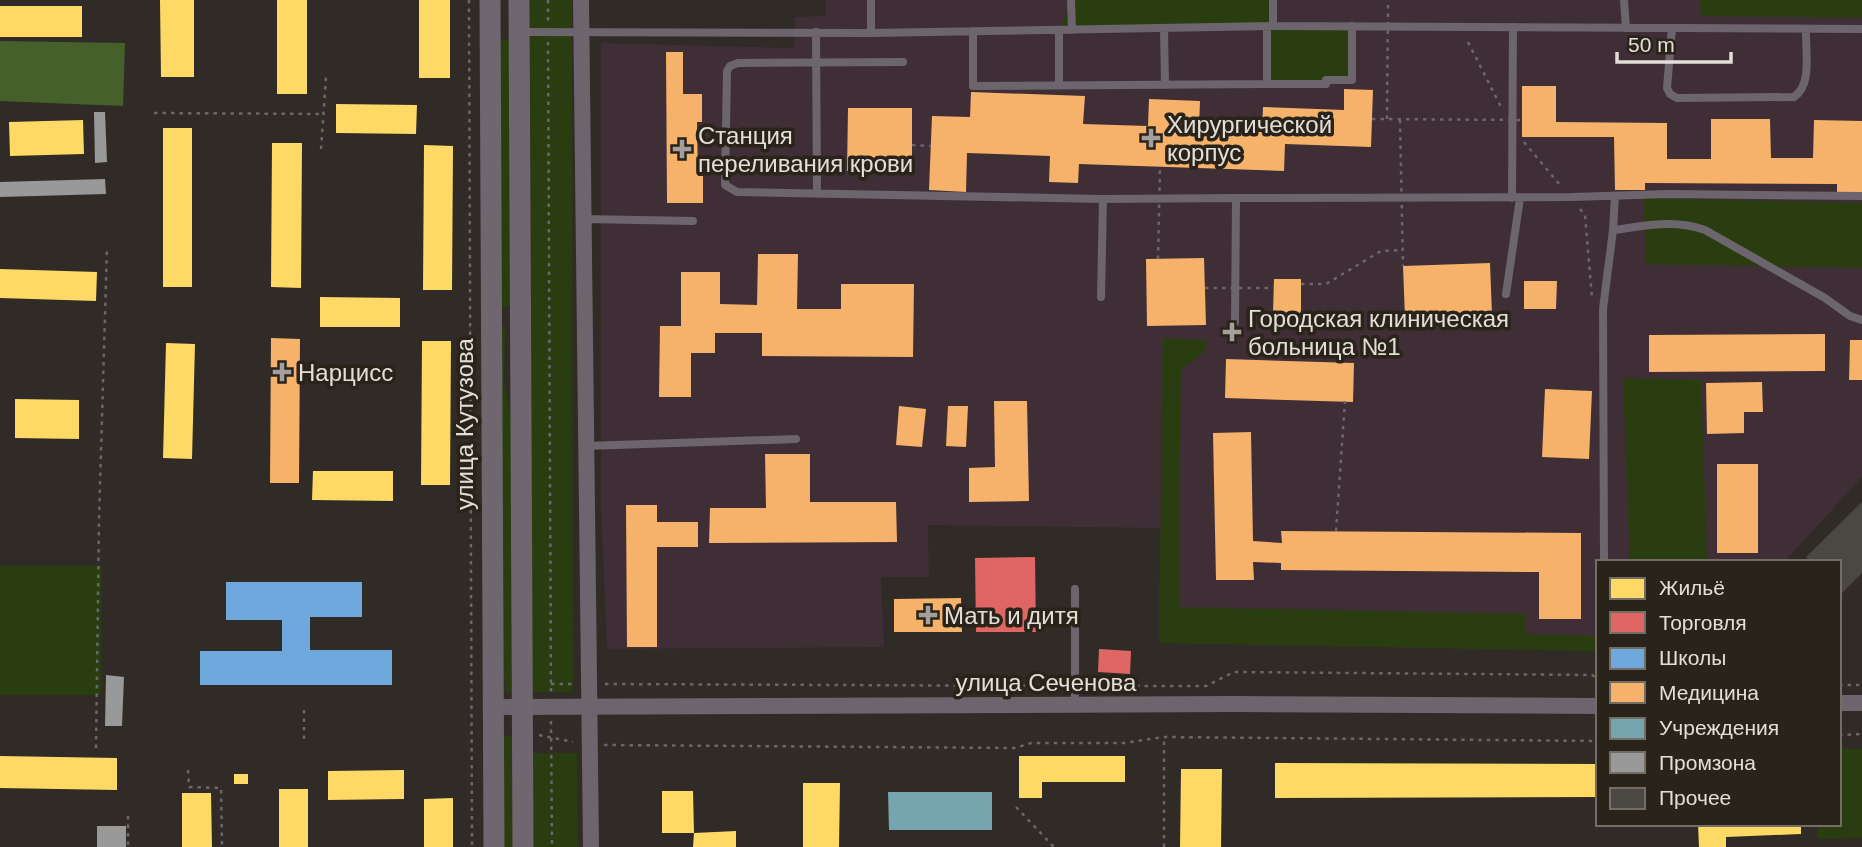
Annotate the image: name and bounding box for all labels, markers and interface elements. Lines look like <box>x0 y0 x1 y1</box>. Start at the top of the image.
scale bar <box>1617 21 1731 65</box>
text: 50 m <box>1628 33 1675 56</box>
place label: Хирургической корпус <box>1167 111 1332 166</box>
place label: Станция переливания крови <box>698 122 913 177</box>
marker: Хирургической корпус <box>1141 128 1161 148</box>
marker: Станция переливания крови <box>672 139 692 159</box>
place label: Городская клиническая больница №1 <box>1248 305 1509 360</box>
marker: Городская клиническая больница №1 <box>1222 322 1242 342</box>
street label: улица Кутузова <box>451 337 478 510</box>
place label: Нарцисс <box>298 359 393 386</box>
marker: Нарцисс <box>272 362 292 382</box>
legend <box>1596 560 1841 826</box>
text: Жильё <box>1659 576 1725 599</box>
place label: Мать и дитя <box>944 602 1079 629</box>
marker: Мать и дитя <box>918 605 938 625</box>
text: Торговля <box>1659 611 1747 634</box>
text: Школы <box>1659 646 1726 669</box>
street label: улица Сеченова <box>956 669 1137 696</box>
text: Медицина <box>1659 681 1759 704</box>
text: Учреждения <box>1659 716 1779 739</box>
text: Промзона <box>1659 751 1756 774</box>
text: Прочее <box>1659 786 1731 809</box>

